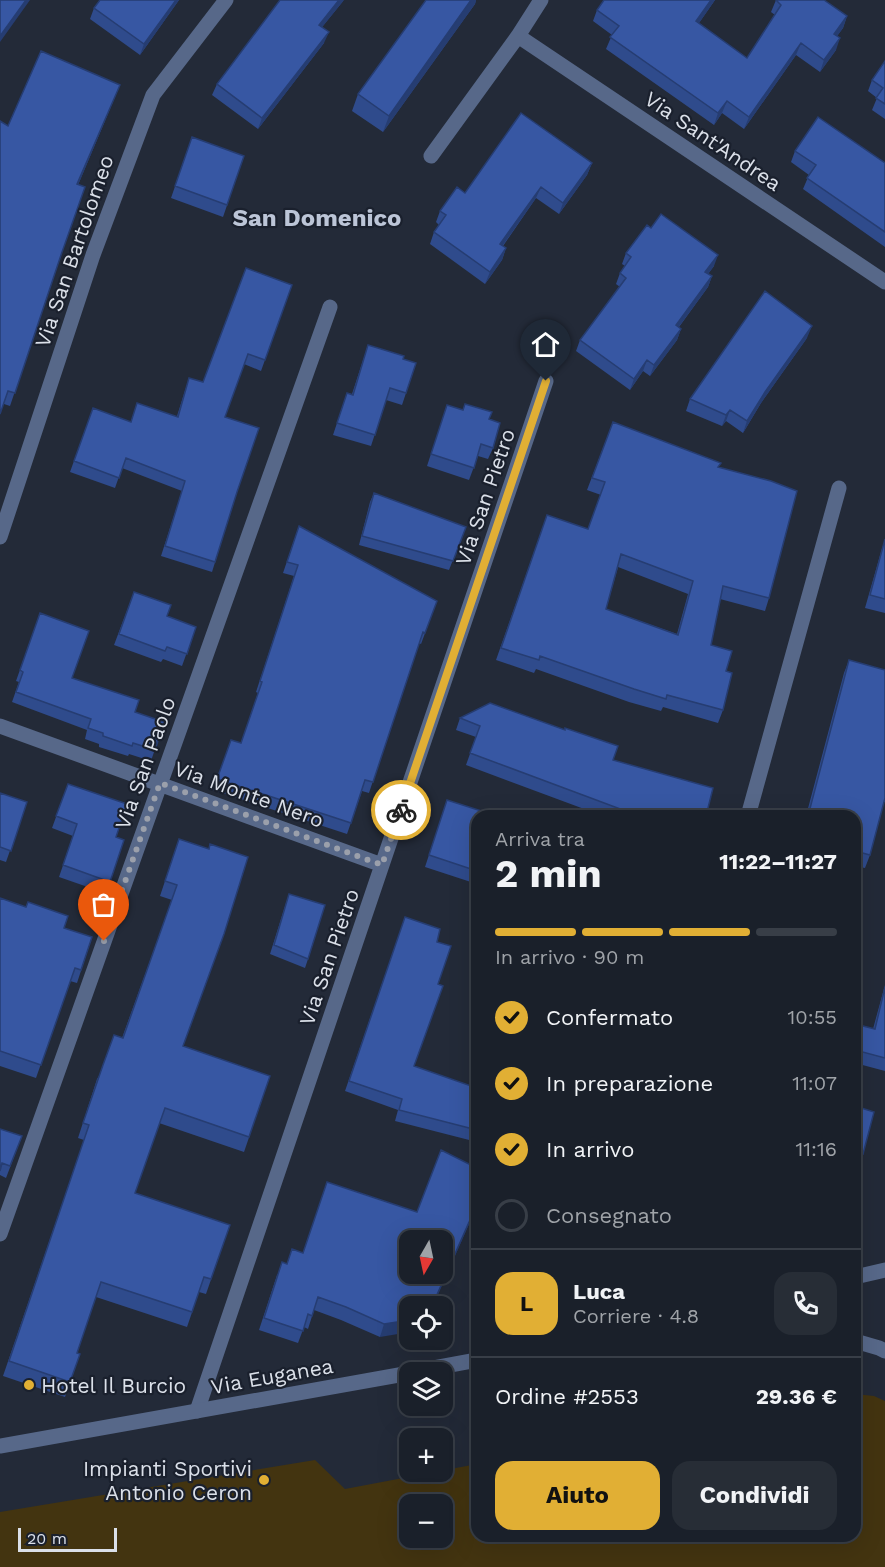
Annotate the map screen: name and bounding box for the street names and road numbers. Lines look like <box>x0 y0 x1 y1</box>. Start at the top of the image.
street label: Via Sant'Andrea <box>640 86 786 196</box>
street label: Via San Bartolomeo <box>29 152 119 350</box>
street label: Via San Pietro <box>450 425 520 569</box>
street label: Via San Paolo <box>109 693 181 833</box>
street label: Via Monte Nero <box>171 755 327 833</box>
street label: Via San Pietro <box>294 885 364 1029</box>
street label: Via Euganea <box>209 1353 335 1399</box>

